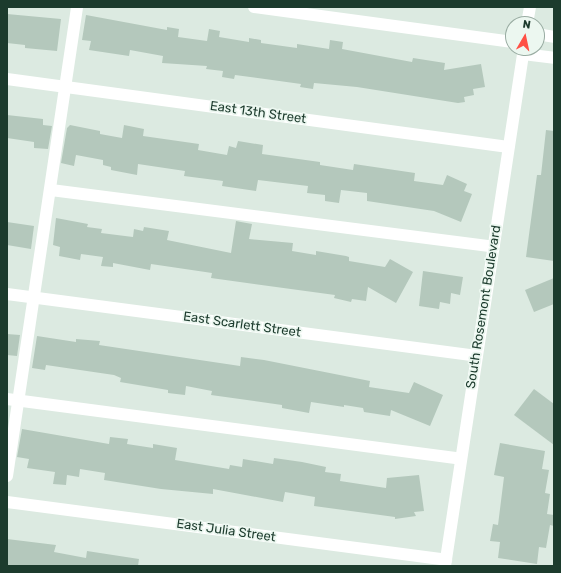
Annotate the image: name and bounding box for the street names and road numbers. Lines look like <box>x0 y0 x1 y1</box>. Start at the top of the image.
street label: East 13th Street <box>209 99 307 127</box>
street label: South Rosemont Boulevard <box>463 224 505 390</box>
street label: East Scarlett Street <box>182 309 302 341</box>
street label: East Julia Street <box>175 516 277 546</box>

